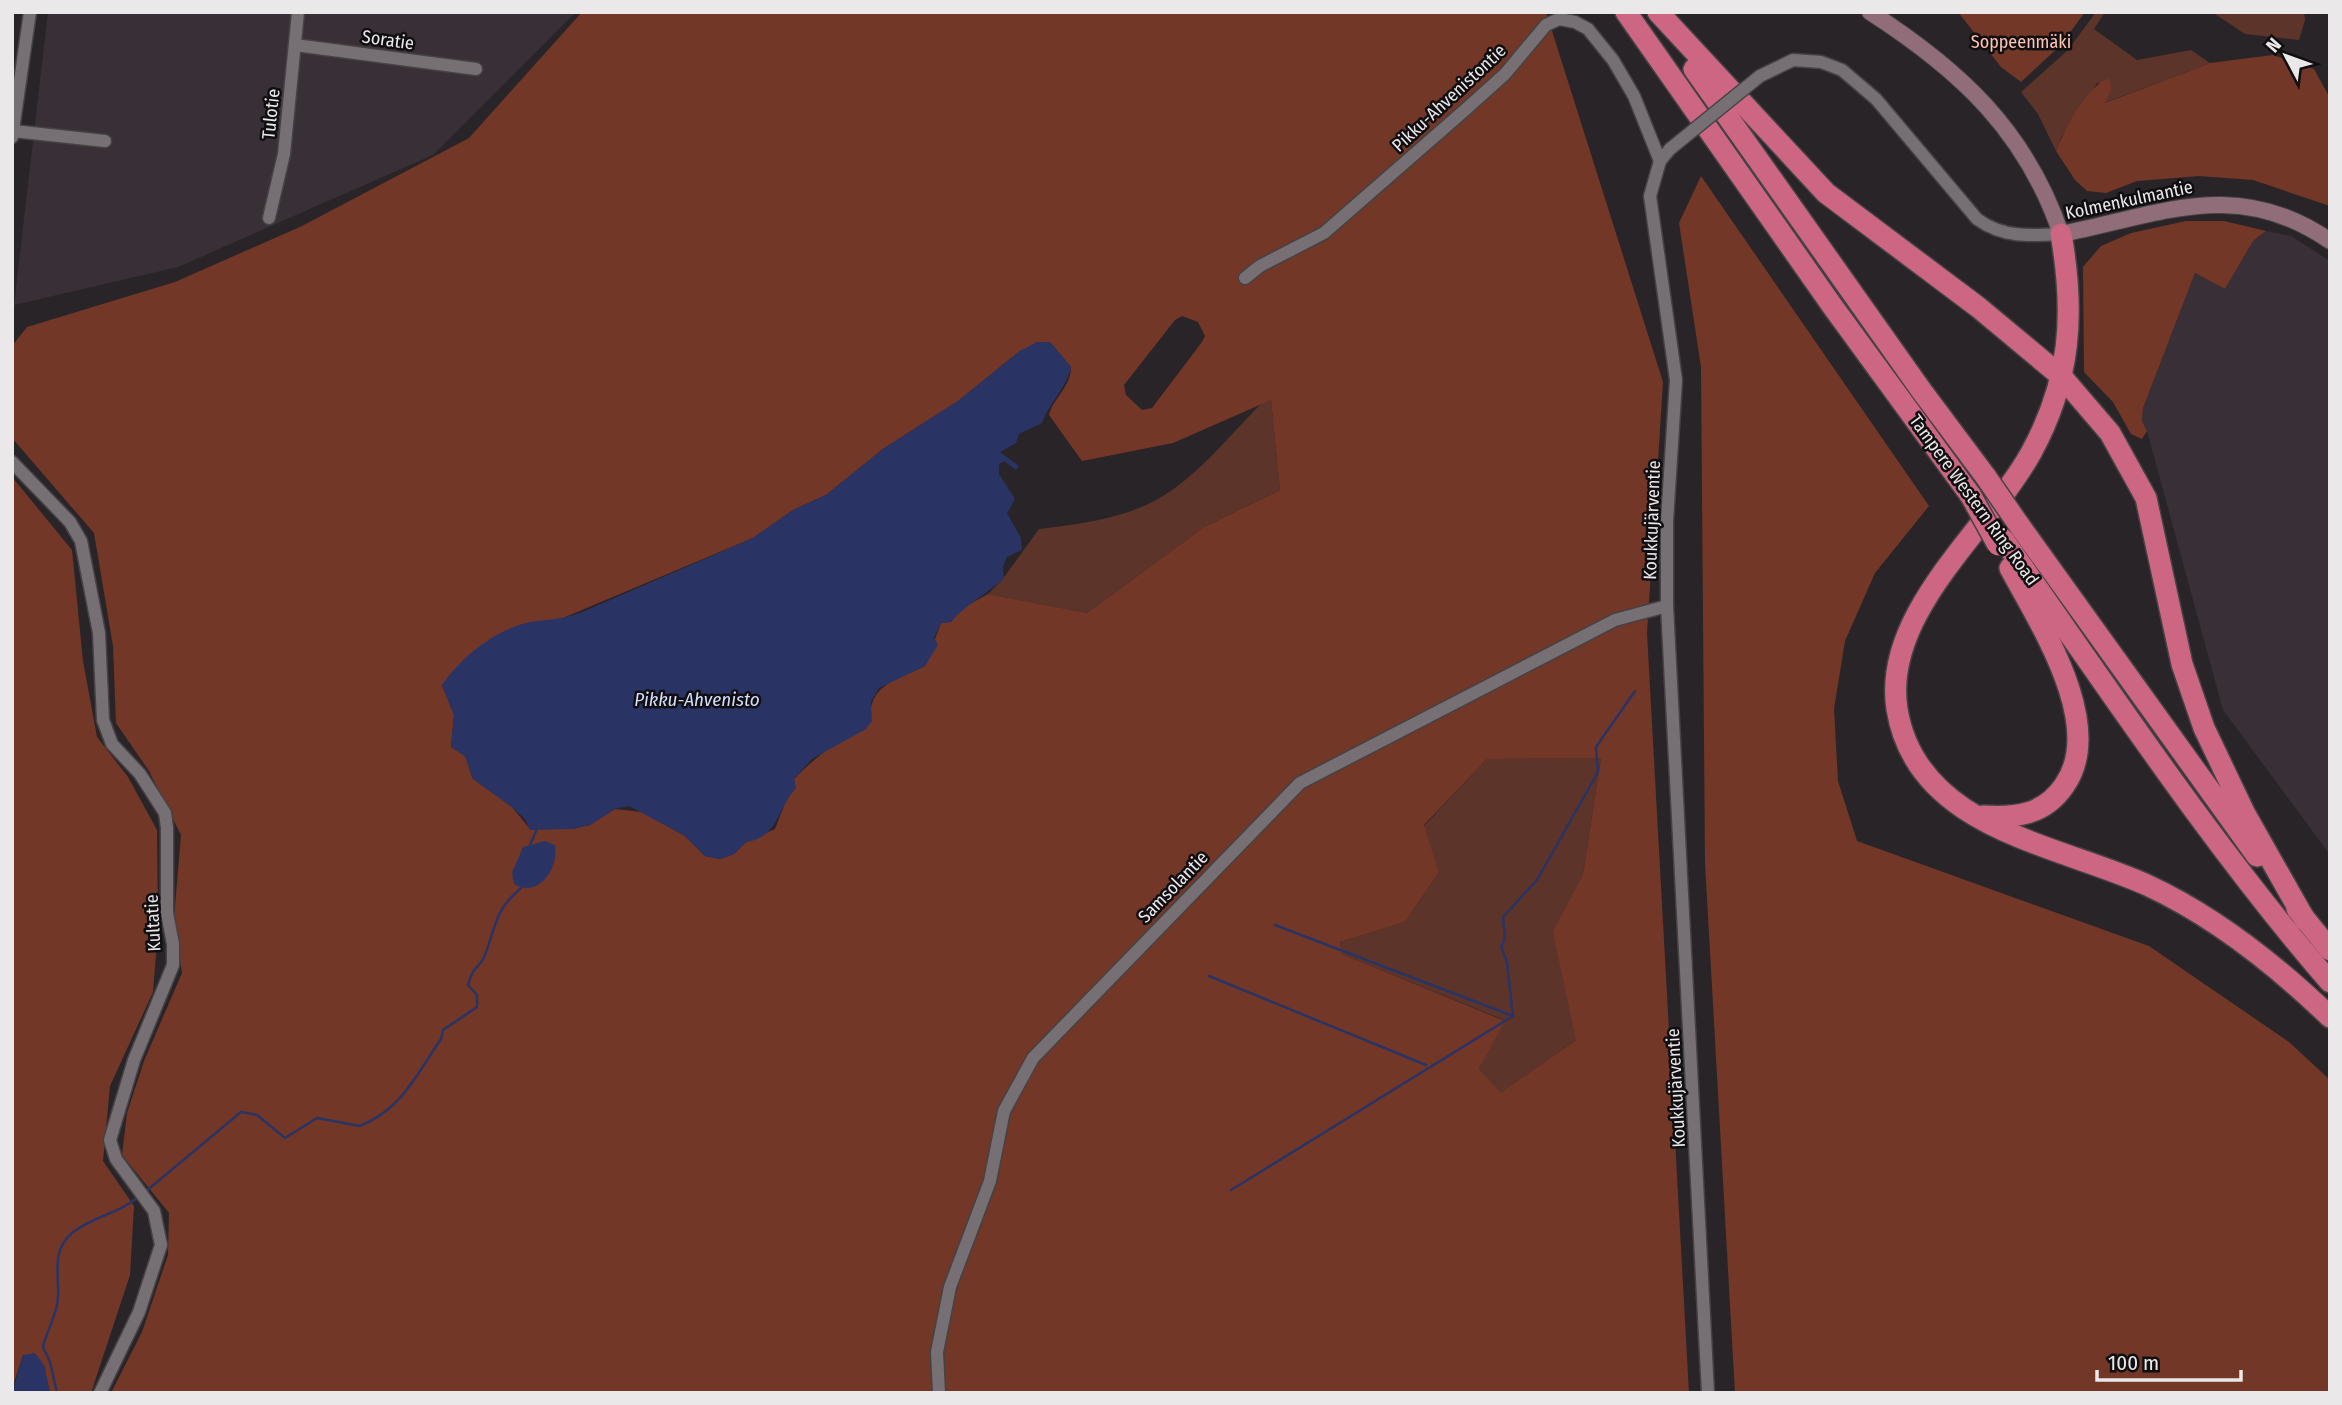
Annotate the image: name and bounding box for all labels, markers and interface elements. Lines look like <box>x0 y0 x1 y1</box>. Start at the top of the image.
north arrow <box>2251 21 2321 91</box>
street label: Soratie <box>361 25 416 55</box>
park label: Soppeenmäki <box>1971 31 2071 53</box>
text: N <box>2261 33 2286 57</box>
street label: Pikku-Ahvenistontie <box>1387 40 1511 156</box>
street label: Tulotie <box>257 88 285 140</box>
street label: Kolmenkulmantie <box>2063 176 2195 224</box>
street label: Tampere Western Ring Road <box>1905 410 2043 590</box>
street label: Koukkujärventie <box>1639 460 1665 580</box>
water label: Pikku-Ahvenisto <box>634 688 760 711</box>
street label: Samsolantie <box>1133 847 1213 927</box>
street label: Kultatie <box>141 894 165 952</box>
street label: Koukkujärventie <box>1662 1028 1690 1148</box>
scale bar <box>2097 1338 2240 1382</box>
text: 100 m <box>2108 1350 2159 1376</box>

